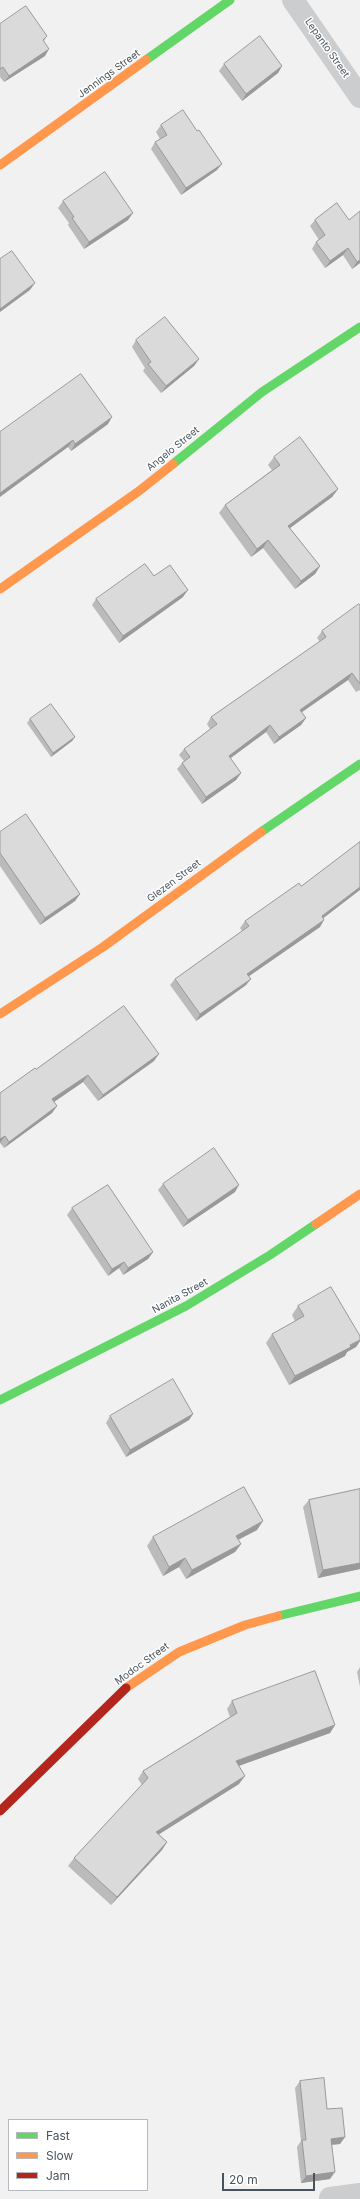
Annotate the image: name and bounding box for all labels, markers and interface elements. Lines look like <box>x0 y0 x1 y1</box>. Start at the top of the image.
street label: Lepanto Street <box>302 16 352 80</box>
street label: Jennings Street <box>75 47 143 101</box>
street label: Angelo Street <box>144 424 202 474</box>
street label: Glezen Street <box>145 857 203 905</box>
street label: Nanita Street <box>150 1276 210 1316</box>
street label: Modoc Street <box>113 1640 171 1688</box>
legend <box>8 2119 148 2191</box>
text: Fast <box>46 2128 70 2143</box>
text: Slow <box>46 2148 73 2163</box>
scale bar <box>224 2165 317 2191</box>
text: Jam <box>46 2168 70 2183</box>
text: 20 m <box>229 2172 258 2187</box>

